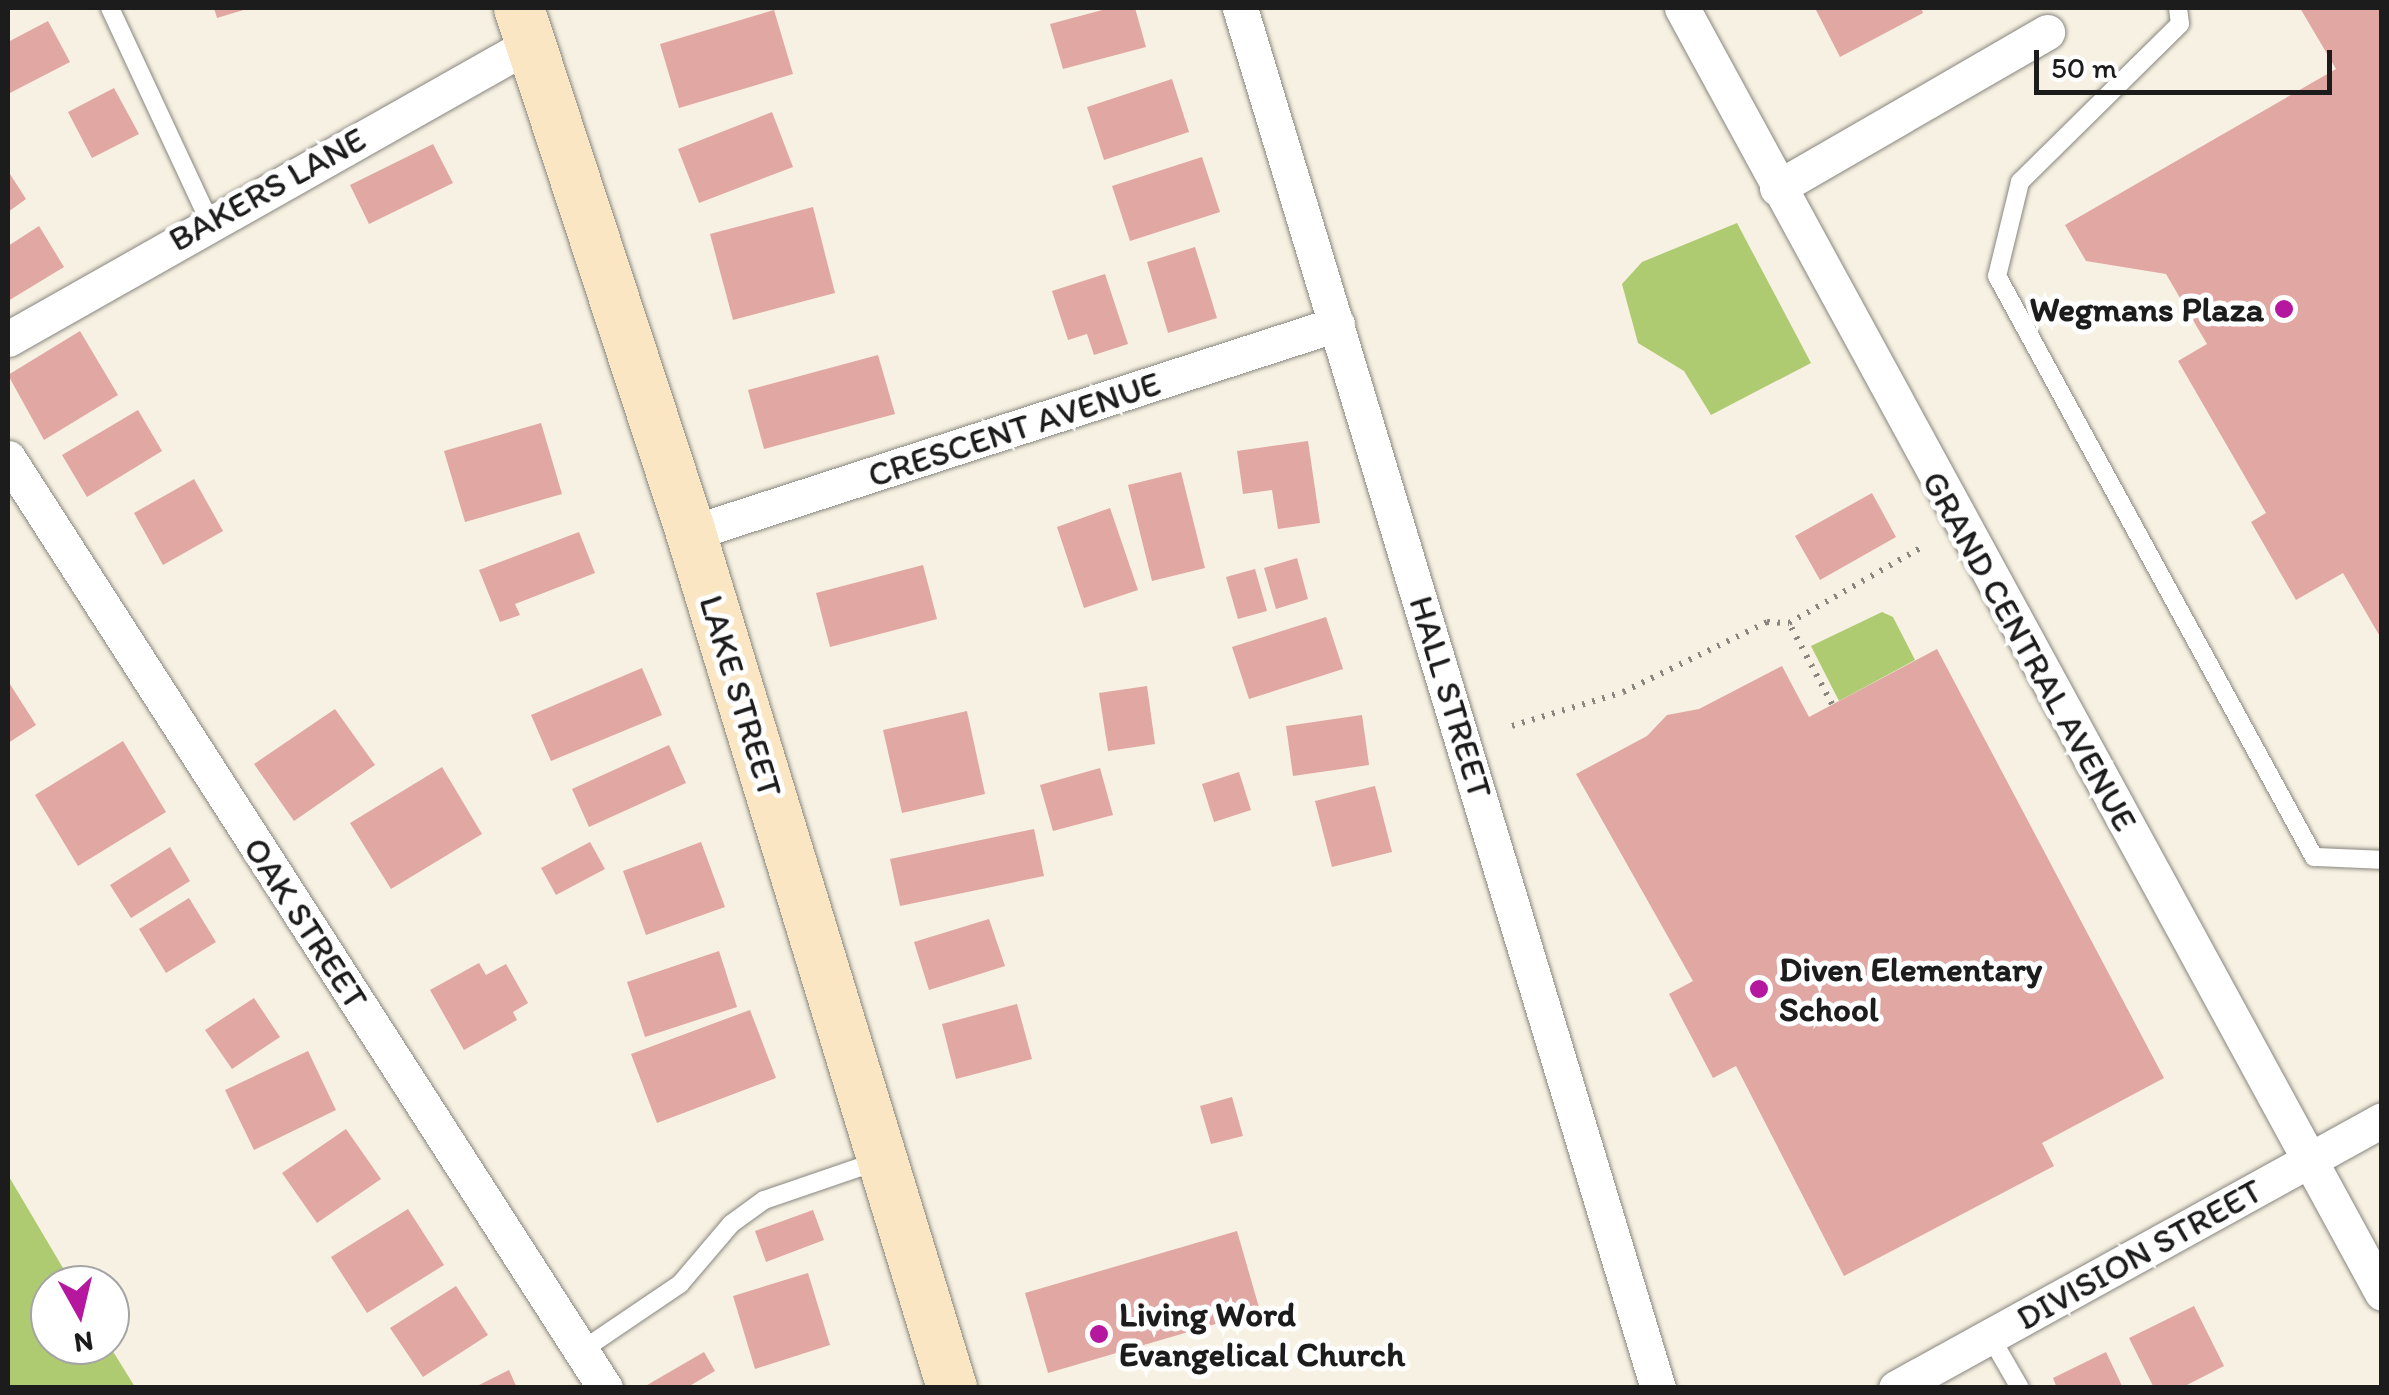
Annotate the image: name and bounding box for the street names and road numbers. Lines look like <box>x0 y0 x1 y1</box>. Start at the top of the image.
street label: BAKERS LANE <box>161 118 373 260</box>
street label: CRESCENT AVENUE <box>863 362 1165 496</box>
street label: GRAND CENTRAL AVENUE <box>1914 464 2146 838</box>
street label: LAKE STREET <box>690 590 792 802</box>
street label: HALL STREET <box>1400 591 1502 803</box>
street label: OAK STREET <box>235 829 377 1017</box>
street label: DIVISION STREET <box>2009 1169 2269 1339</box>

